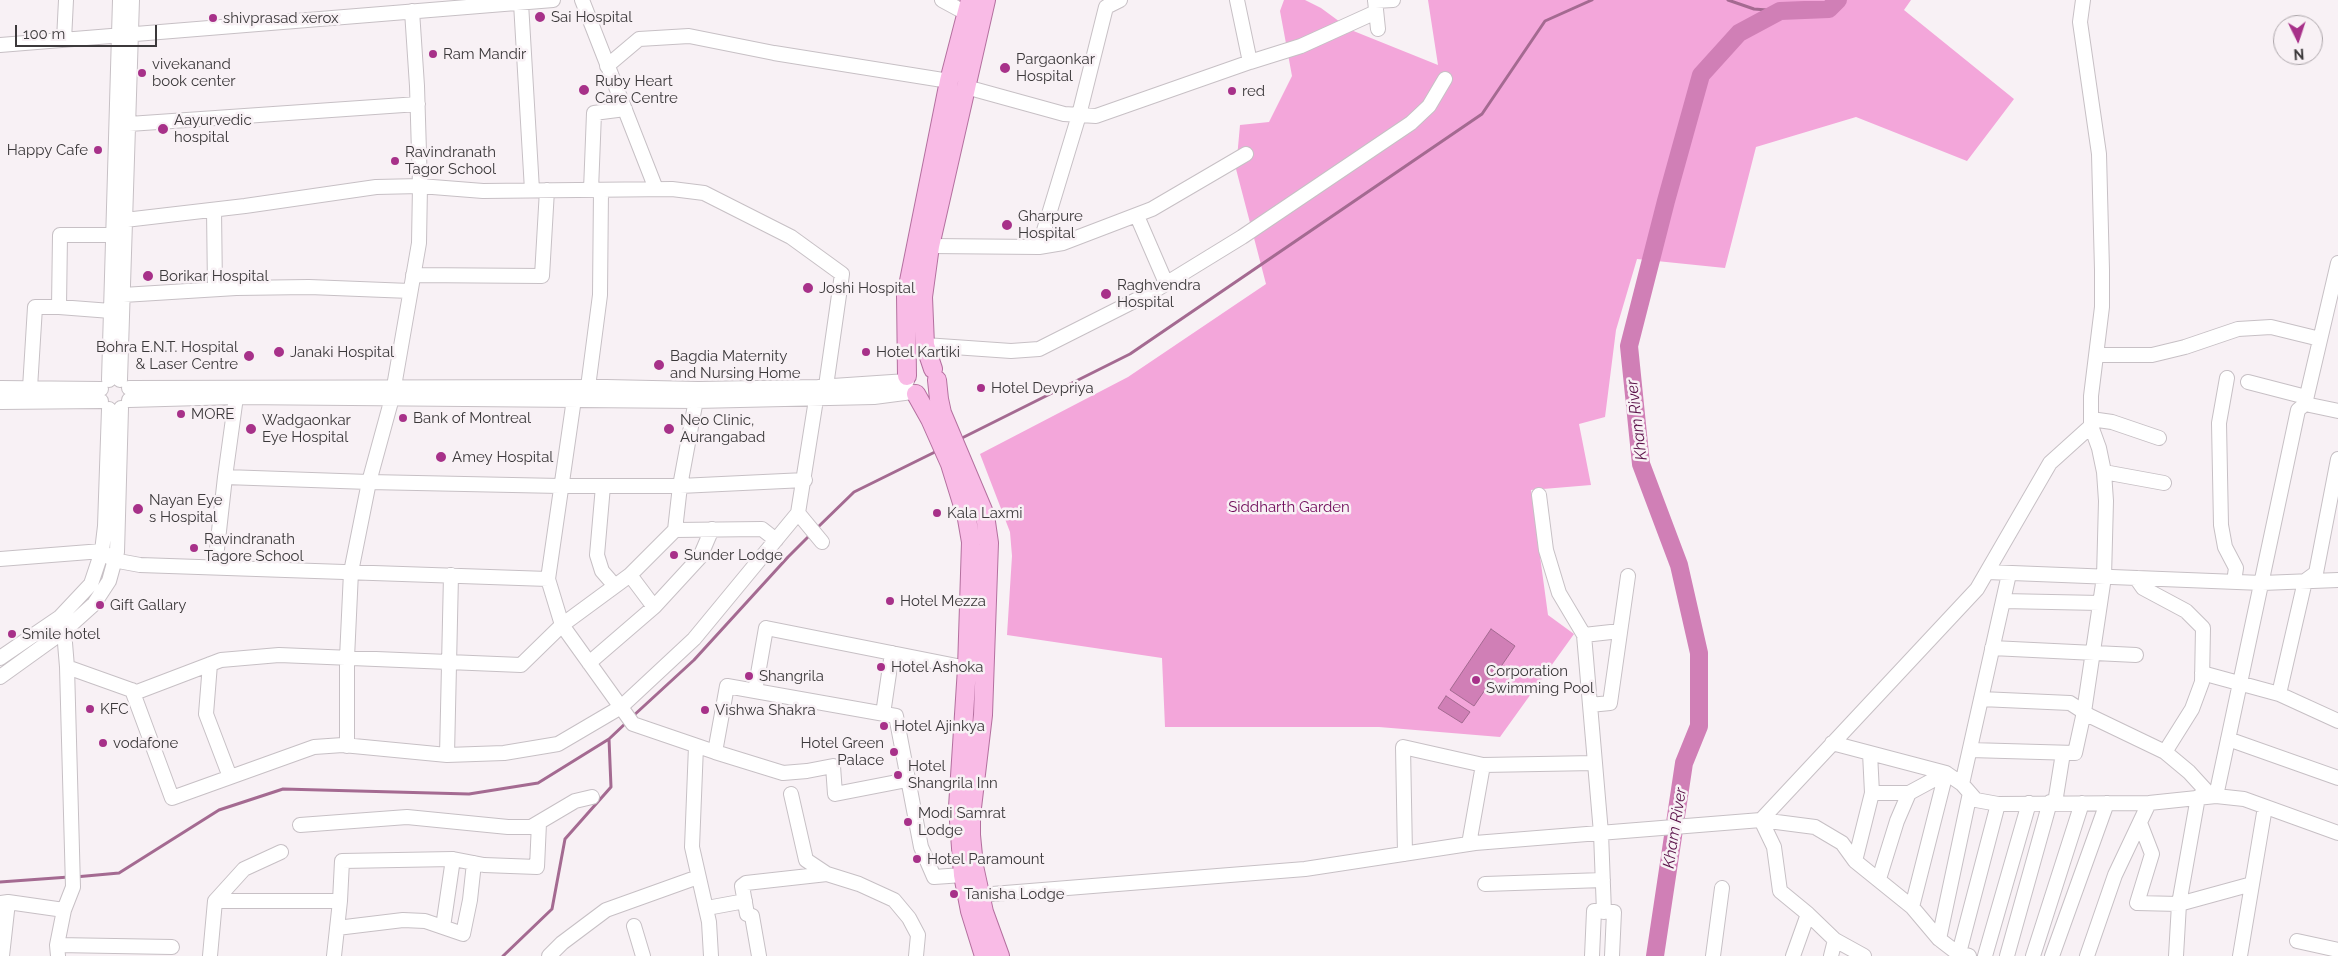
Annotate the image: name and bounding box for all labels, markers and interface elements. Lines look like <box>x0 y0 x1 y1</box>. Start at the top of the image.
place label: Sai Hospital <box>551 8 632 26</box>
place label: shivprasad xerox <box>223 9 339 27</box>
marker: Sai Hospital <box>533 10 547 24</box>
marker: shivprasad xerox <box>207 12 219 24</box>
scale bar <box>18 15 160 47</box>
north arrow <box>2273 15 2323 65</box>
text: 100 m <box>23 25 65 43</box>
place label: Ram Mandir <box>443 45 526 63</box>
text: N <box>2293 46 2305 62</box>
marker: Ram Mandir <box>427 48 439 60</box>
place label: Pargaonkar Hospital <box>1016 50 1095 85</box>
place label: vivekanand book center <box>152 55 235 90</box>
marker: Pargaonkar Hospital <box>998 61 1012 75</box>
marker: vivekanand book center <box>136 67 148 79</box>
place label: Ruby Heart Care Centre <box>595 72 678 107</box>
place label: red <box>1242 82 1265 100</box>
marker: Ruby Heart Care Centre <box>577 83 591 97</box>
marker: red <box>1226 85 1238 97</box>
place label: Aayurvedic hospital <box>174 111 252 146</box>
marker: Aayurvedic hospital <box>156 122 170 136</box>
place label: Happy Cafe <box>7 141 88 159</box>
place label: Ravindranath Tagor School <box>405 143 496 178</box>
marker: Happy Cafe <box>92 144 104 156</box>
marker: Ravindranath Tagor School <box>389 155 401 167</box>
place label: Gharpure Hospital <box>1018 207 1083 242</box>
marker: Gharpure Hospital <box>1000 218 1014 232</box>
place label: Borikar Hospital <box>159 267 269 285</box>
marker: Borikar Hospital <box>141 269 155 283</box>
place label: Raghvendra Hospital <box>1117 276 1201 311</box>
place label: Joshi Hospital <box>819 279 915 297</box>
marker: Joshi Hospital <box>801 281 815 295</box>
marker: Raghvendra Hospital <box>1099 287 1113 301</box>
place label: Bohra E.N.T. Hospital & Laser Centre <box>96 338 238 373</box>
place label: Janaki Hospital <box>290 343 394 361</box>
place label: Hotel Kartiki <box>876 343 960 361</box>
marker: Janaki Hospital <box>272 345 286 359</box>
marker: Hotel Kartiki <box>860 346 872 358</box>
place label: Bagdia Maternity and Nursing Home <box>670 347 801 382</box>
marker: Bohra E.N.T. Hospital & Laser Centre <box>242 349 256 363</box>
marker: Bagdia Maternity and Nursing Home <box>652 358 666 372</box>
water label: Kham River <box>1623 378 1651 462</box>
place label: Hotel Devpriya <box>991 379 1094 397</box>
marker: Hotel Devpriya <box>975 382 987 394</box>
place label: MORE <box>191 405 234 423</box>
marker: MORE <box>175 408 187 420</box>
place label: Bank of Montreal <box>413 409 531 427</box>
place label: Wadgaonkar Eye Hospital <box>262 411 351 446</box>
place label: Neo Clinic, Aurangabad <box>680 411 765 446</box>
marker: Bank of Montreal <box>397 412 409 424</box>
marker: Wadgaonkar Eye Hospital <box>244 422 258 436</box>
marker: Neo Clinic, Aurangabad <box>662 422 676 436</box>
place label: Amey Hospital <box>452 448 553 466</box>
marker: Amey Hospital <box>434 450 448 464</box>
place label: Nayan Eye s Hospital <box>149 491 223 526</box>
park label: Siddharth Garden <box>1228 498 1350 516</box>
marker: Nayan Eye s Hospital <box>131 502 145 516</box>
place label: Kala Laxmi <box>947 504 1022 522</box>
marker: Kala Laxmi <box>931 507 943 519</box>
place label: Ravindranath Tagore School <box>204 530 304 565</box>
marker: Ravindranath Tagore School <box>188 542 200 554</box>
place label: Sunder Lodge <box>684 546 783 564</box>
marker: Sunder Lodge <box>668 549 680 561</box>
place label: Hotel Mezza <box>900 592 986 610</box>
marker: Hotel Mezza <box>884 595 896 607</box>
place label: Gift Gallary <box>110 596 186 614</box>
marker: Gift Gallary <box>94 599 106 611</box>
place label: Smile hotel <box>22 625 100 643</box>
marker: Smile hotel <box>6 628 18 640</box>
place label: Hotel Ashoka <box>891 658 983 676</box>
marker: Hotel Ashoka <box>875 661 887 673</box>
place label: Corporation Swimming Pool <box>1486 662 1594 697</box>
place label: Shangrila <box>759 667 824 685</box>
marker: Shangrila <box>743 670 755 682</box>
marker: Corporation Swimming Pool <box>1470 674 1482 686</box>
place label: KFC <box>100 700 129 718</box>
place label: Vishwa Shakra <box>715 701 816 719</box>
marker: KFC <box>84 703 96 715</box>
marker: Vishwa Shakra <box>699 704 711 716</box>
place label: Hotel Ajinkya <box>894 717 985 735</box>
marker: Hotel Ajinkya <box>878 720 890 732</box>
place label: vodafone <box>113 734 178 752</box>
place label: Hotel Green Palace <box>801 734 884 769</box>
marker: vodafone <box>97 737 109 749</box>
marker: Hotel Green Palace <box>888 746 900 758</box>
place label: Hotel Shangrila Inn <box>908 757 998 792</box>
marker: Hotel Shangrila Inn <box>892 769 904 781</box>
water label: Kham River <box>1659 786 1691 870</box>
place label: Modi Samrat Lodge <box>918 804 1006 839</box>
marker: Modi Samrat Lodge <box>902 816 914 828</box>
place label: Hotel Paramount <box>927 850 1045 868</box>
marker: Hotel Paramount <box>911 853 923 865</box>
place label: Tanisha Lodge <box>964 885 1065 903</box>
marker: Tanisha Lodge <box>948 888 960 900</box>

